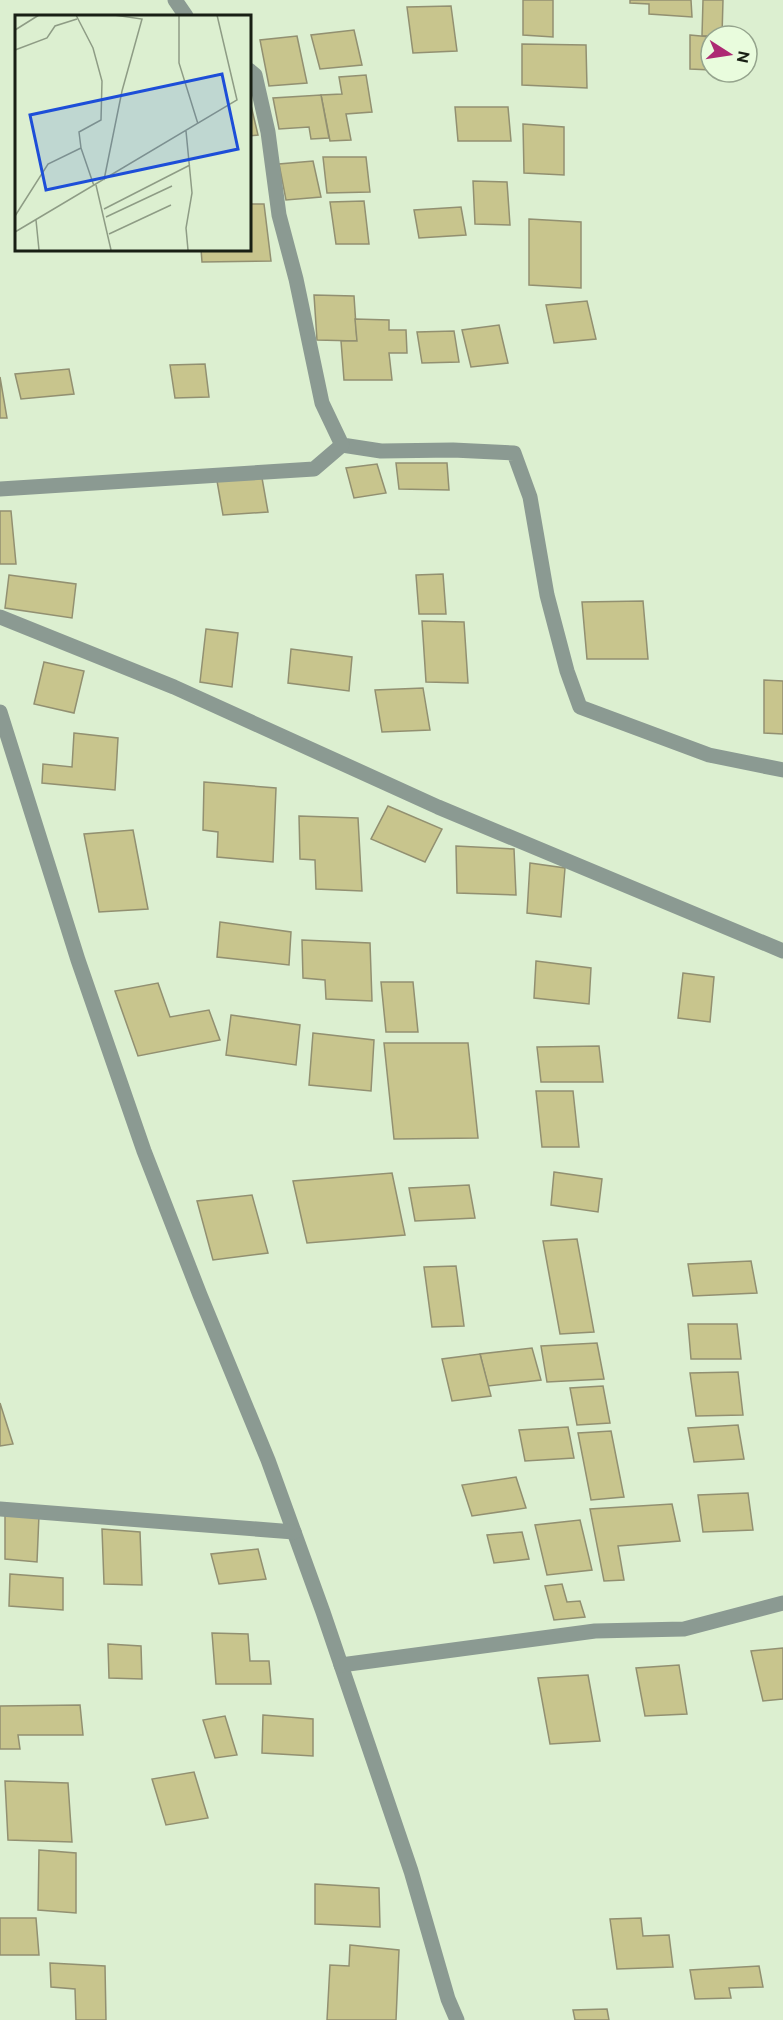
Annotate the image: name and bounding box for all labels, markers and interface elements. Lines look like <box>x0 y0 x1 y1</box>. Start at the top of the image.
inset map <box>15 15 250 250</box>
north arrow <box>699 24 759 84</box>
text: N <box>734 49 754 65</box>

